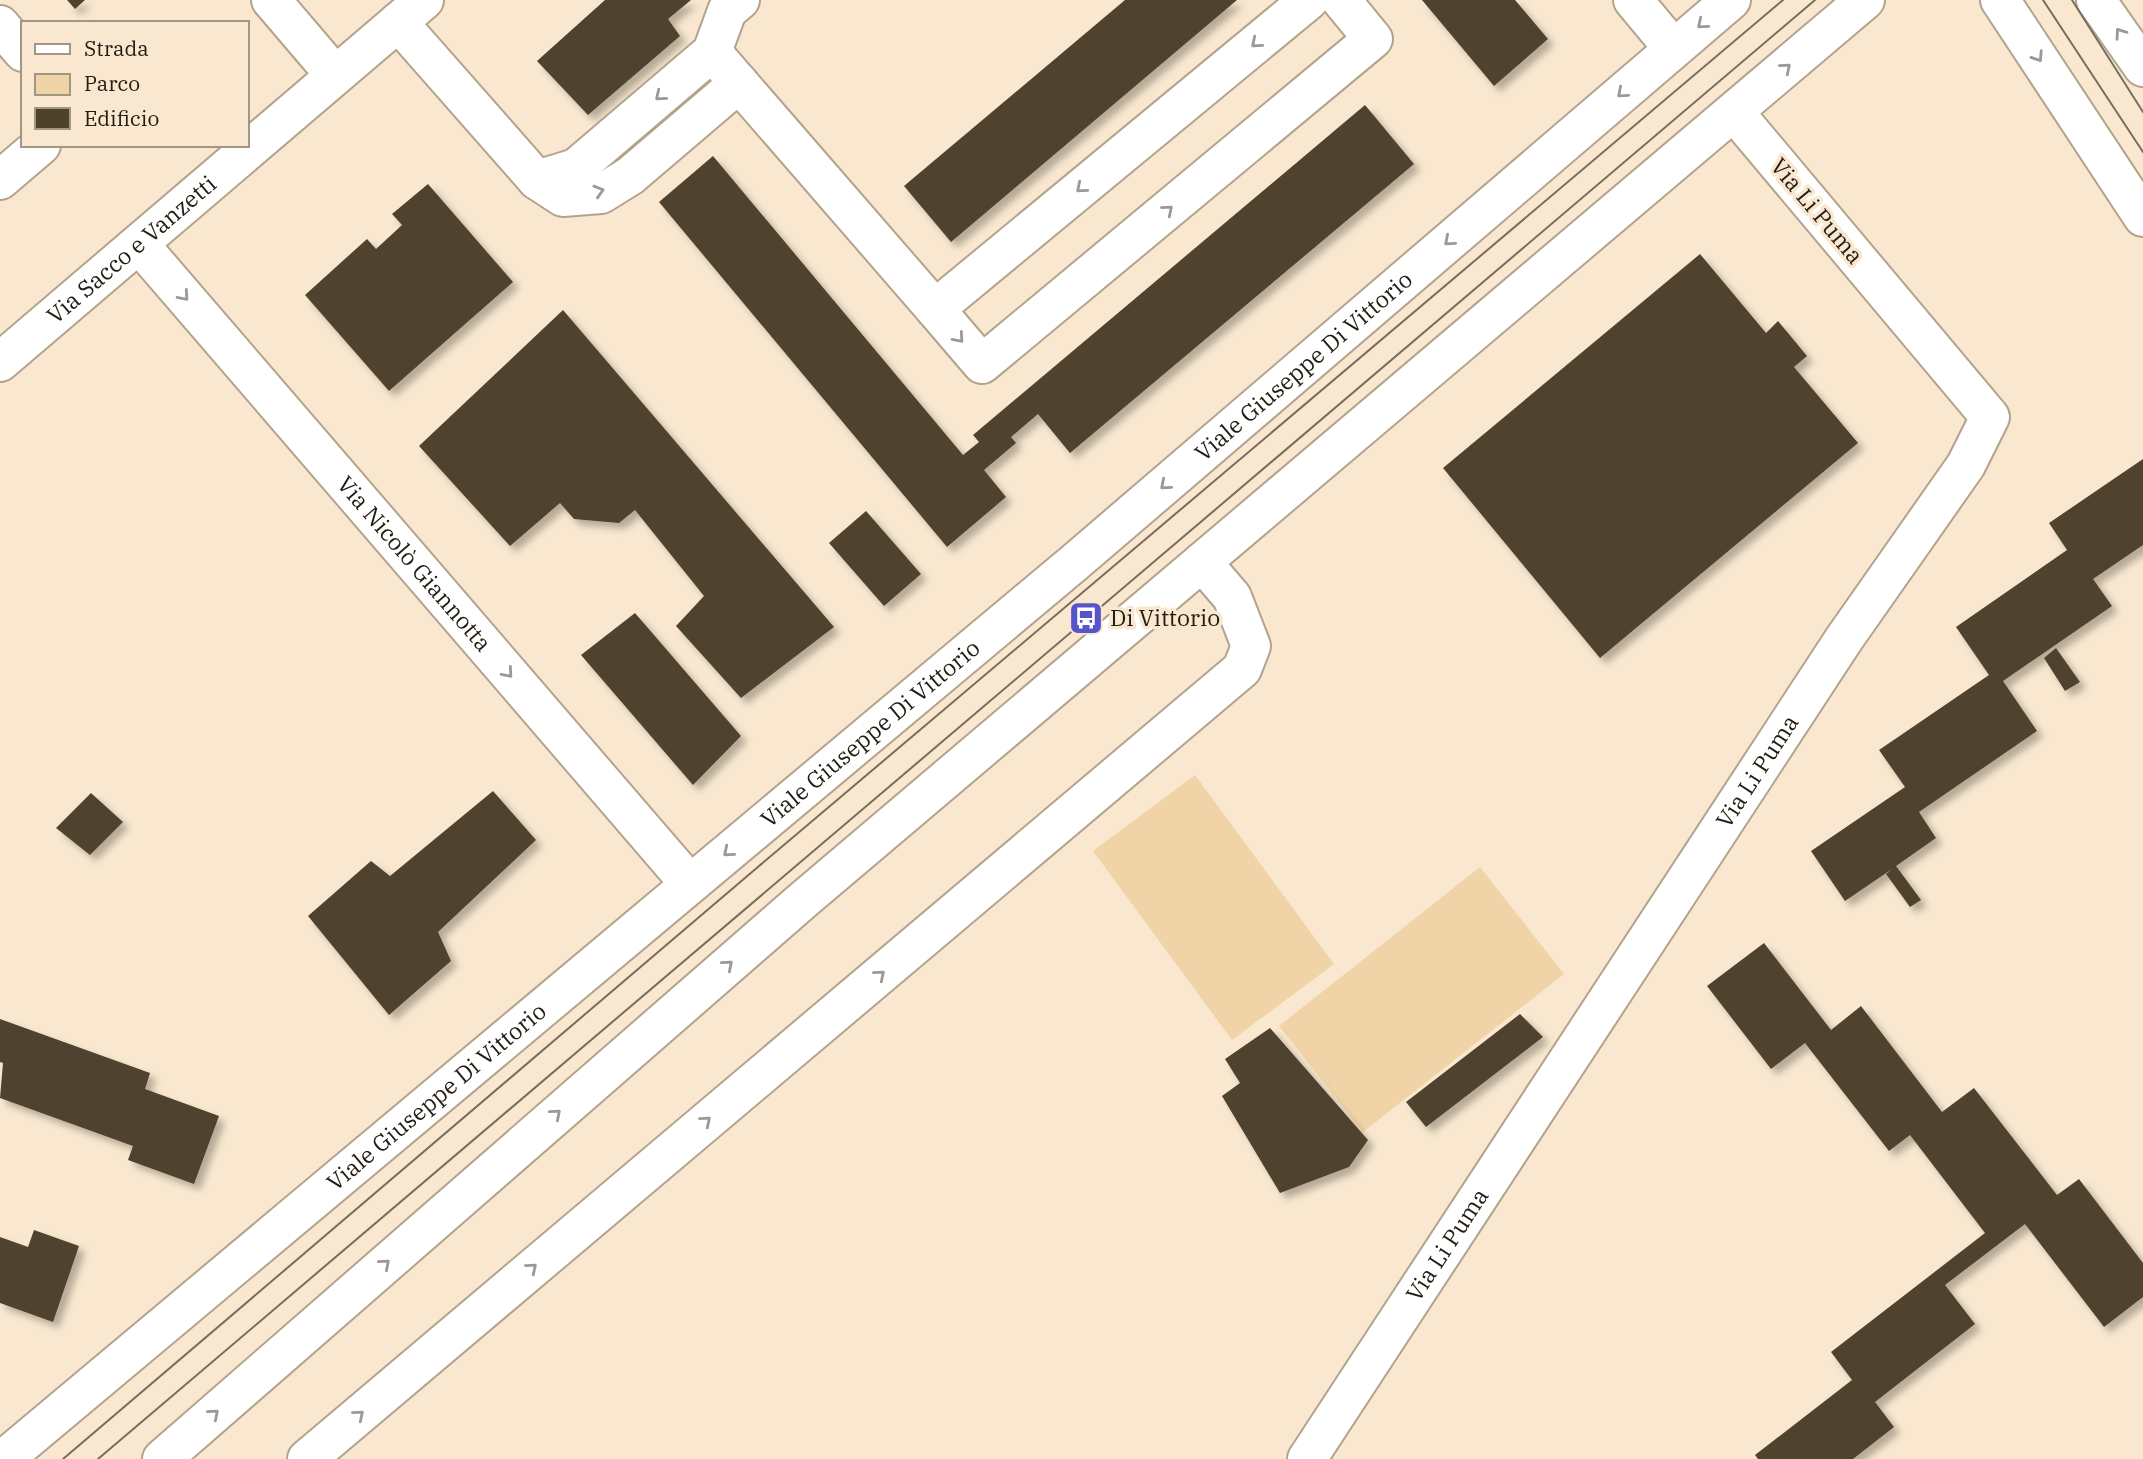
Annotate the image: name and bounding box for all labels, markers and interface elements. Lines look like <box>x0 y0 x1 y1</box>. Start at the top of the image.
one-way arrow <box>1698 16 1711 28</box>
legend <box>21 21 248 147</box>
one-way arrow <box>2116 28 2128 41</box>
text: Strada <box>84 34 149 62</box>
one-way arrow <box>1252 35 1264 48</box>
one-way arrow <box>2030 49 2042 62</box>
one-way arrow <box>1777 64 1790 76</box>
text: Parco <box>84 69 140 97</box>
one-way arrow <box>1617 85 1630 97</box>
one-way arrow <box>655 88 668 100</box>
text: Edificio <box>84 104 159 132</box>
street label: Via Li Puma <box>1765 151 1871 270</box>
street label: Via Sacco e Vanzetti <box>40 168 222 330</box>
one-way arrow <box>1076 180 1089 192</box>
one-way arrow <box>592 185 605 200</box>
one-way arrow <box>1160 205 1172 218</box>
one-way arrow <box>1444 233 1457 245</box>
street label: Viale Giuseppe Di Vittorio <box>1188 264 1418 467</box>
one-way arrow <box>176 288 188 301</box>
one-way arrow <box>951 329 963 342</box>
street label: Via Nicolò Giannotta <box>331 469 499 657</box>
one-way arrow <box>1160 477 1173 489</box>
bus stop icon: Di Vittorio <box>1067 599 1105 637</box>
place label: Di Vittorio <box>1110 602 1220 632</box>
street label: Viale Giuseppe Di Vittorio <box>754 632 986 833</box>
one-way arrow <box>500 664 512 677</box>
street label: Via Li Puma <box>1709 708 1804 833</box>
one-way arrow <box>723 844 736 856</box>
one-way arrow <box>720 961 733 973</box>
one-way arrow <box>872 970 885 983</box>
street label: Viale Giuseppe Di Vittorio <box>320 996 552 1197</box>
one-way arrow <box>548 1110 561 1122</box>
one-way arrow <box>698 1117 711 1129</box>
street label: Via Li Puma <box>1398 1182 1494 1307</box>
one-way arrow <box>377 1260 390 1272</box>
one-way arrow <box>524 1264 537 1276</box>
one-way arrow <box>205 1410 218 1422</box>
one-way arrow <box>350 1411 363 1423</box>

